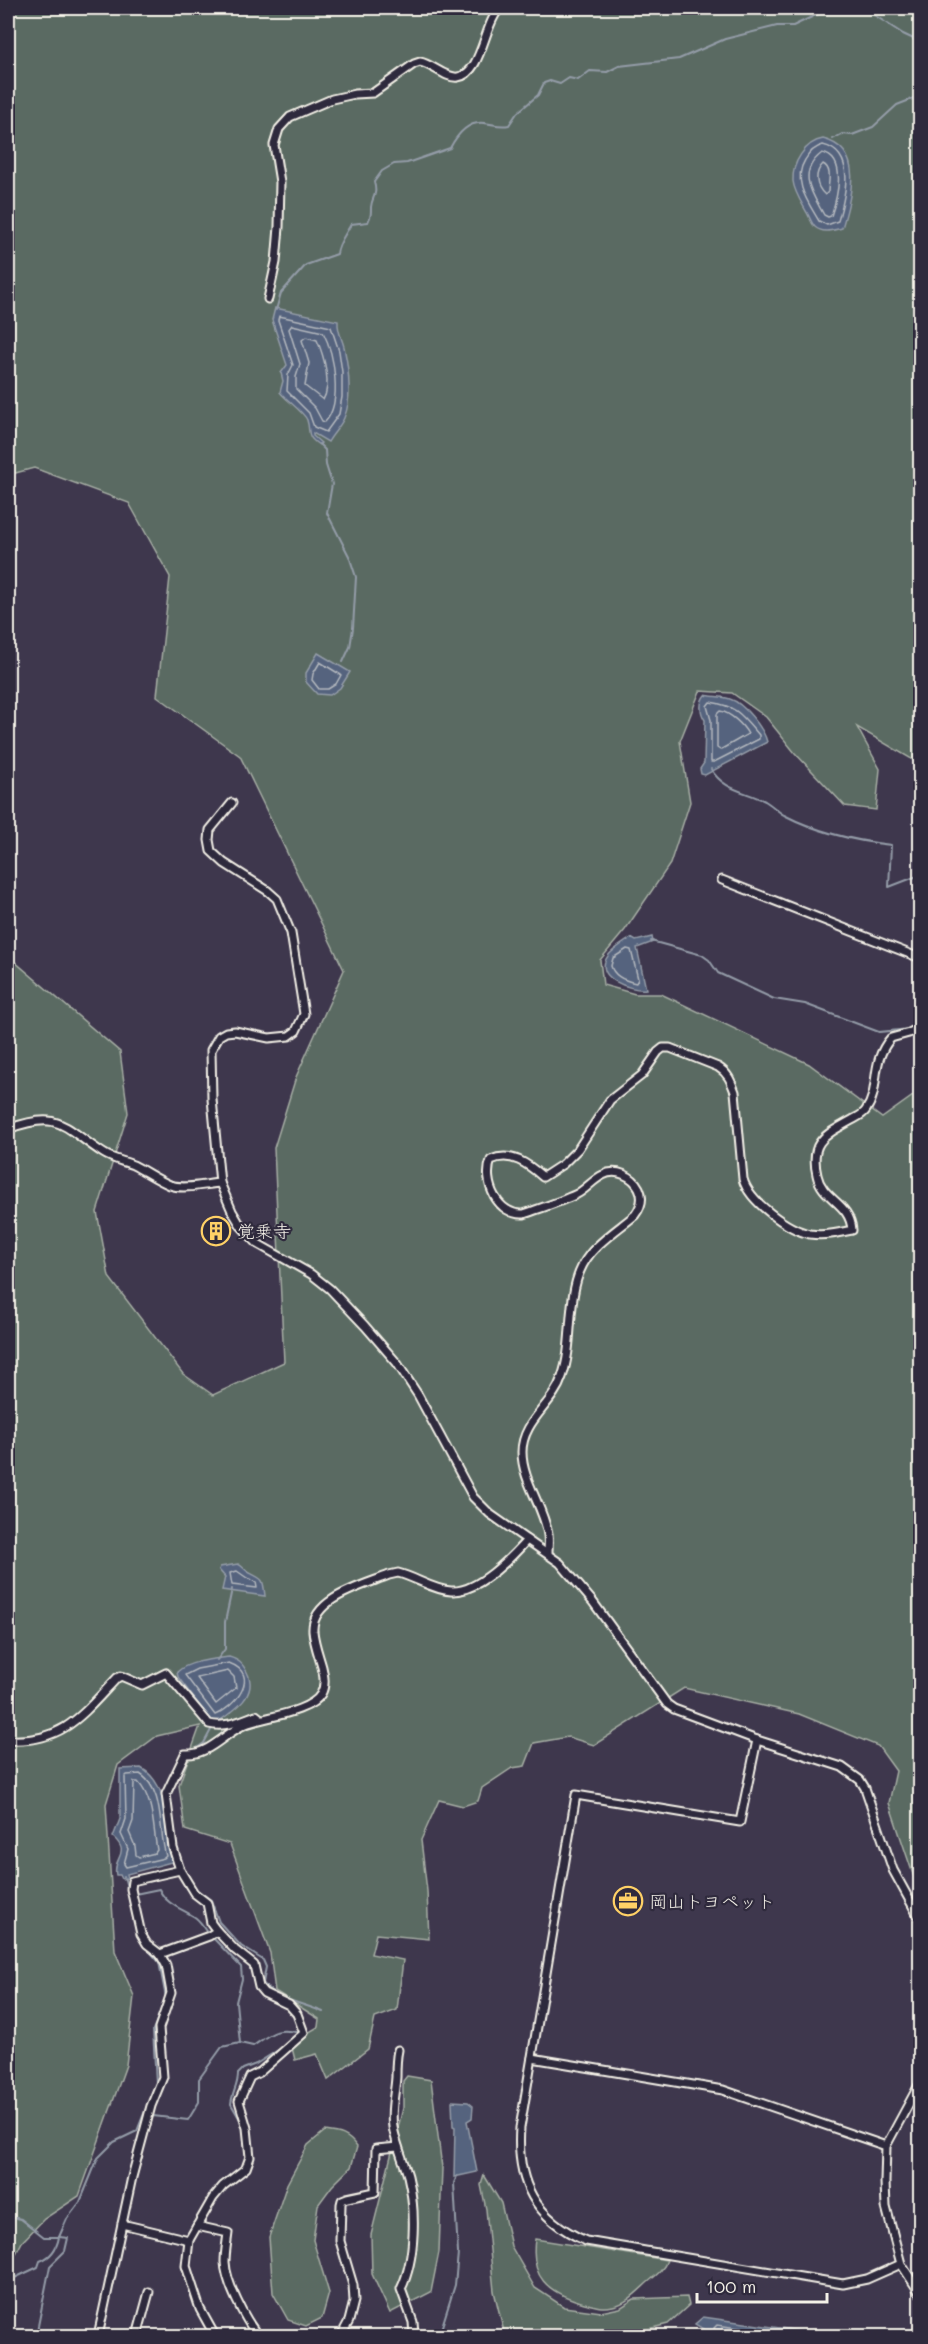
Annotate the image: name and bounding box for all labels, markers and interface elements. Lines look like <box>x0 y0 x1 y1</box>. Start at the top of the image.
building icon: 覚乗寺 <box>200 1215 232 1247</box>
place label: 覚乗寺 <box>237 1219 291 1243</box>
office icon: 岡山トヨペット <box>612 1885 644 1917</box>
place label: 岡山トヨペット <box>649 1889 775 1913</box>
scale bar <box>697 2266 828 2304</box>
text: 100 m <box>706 2274 756 2298</box>

